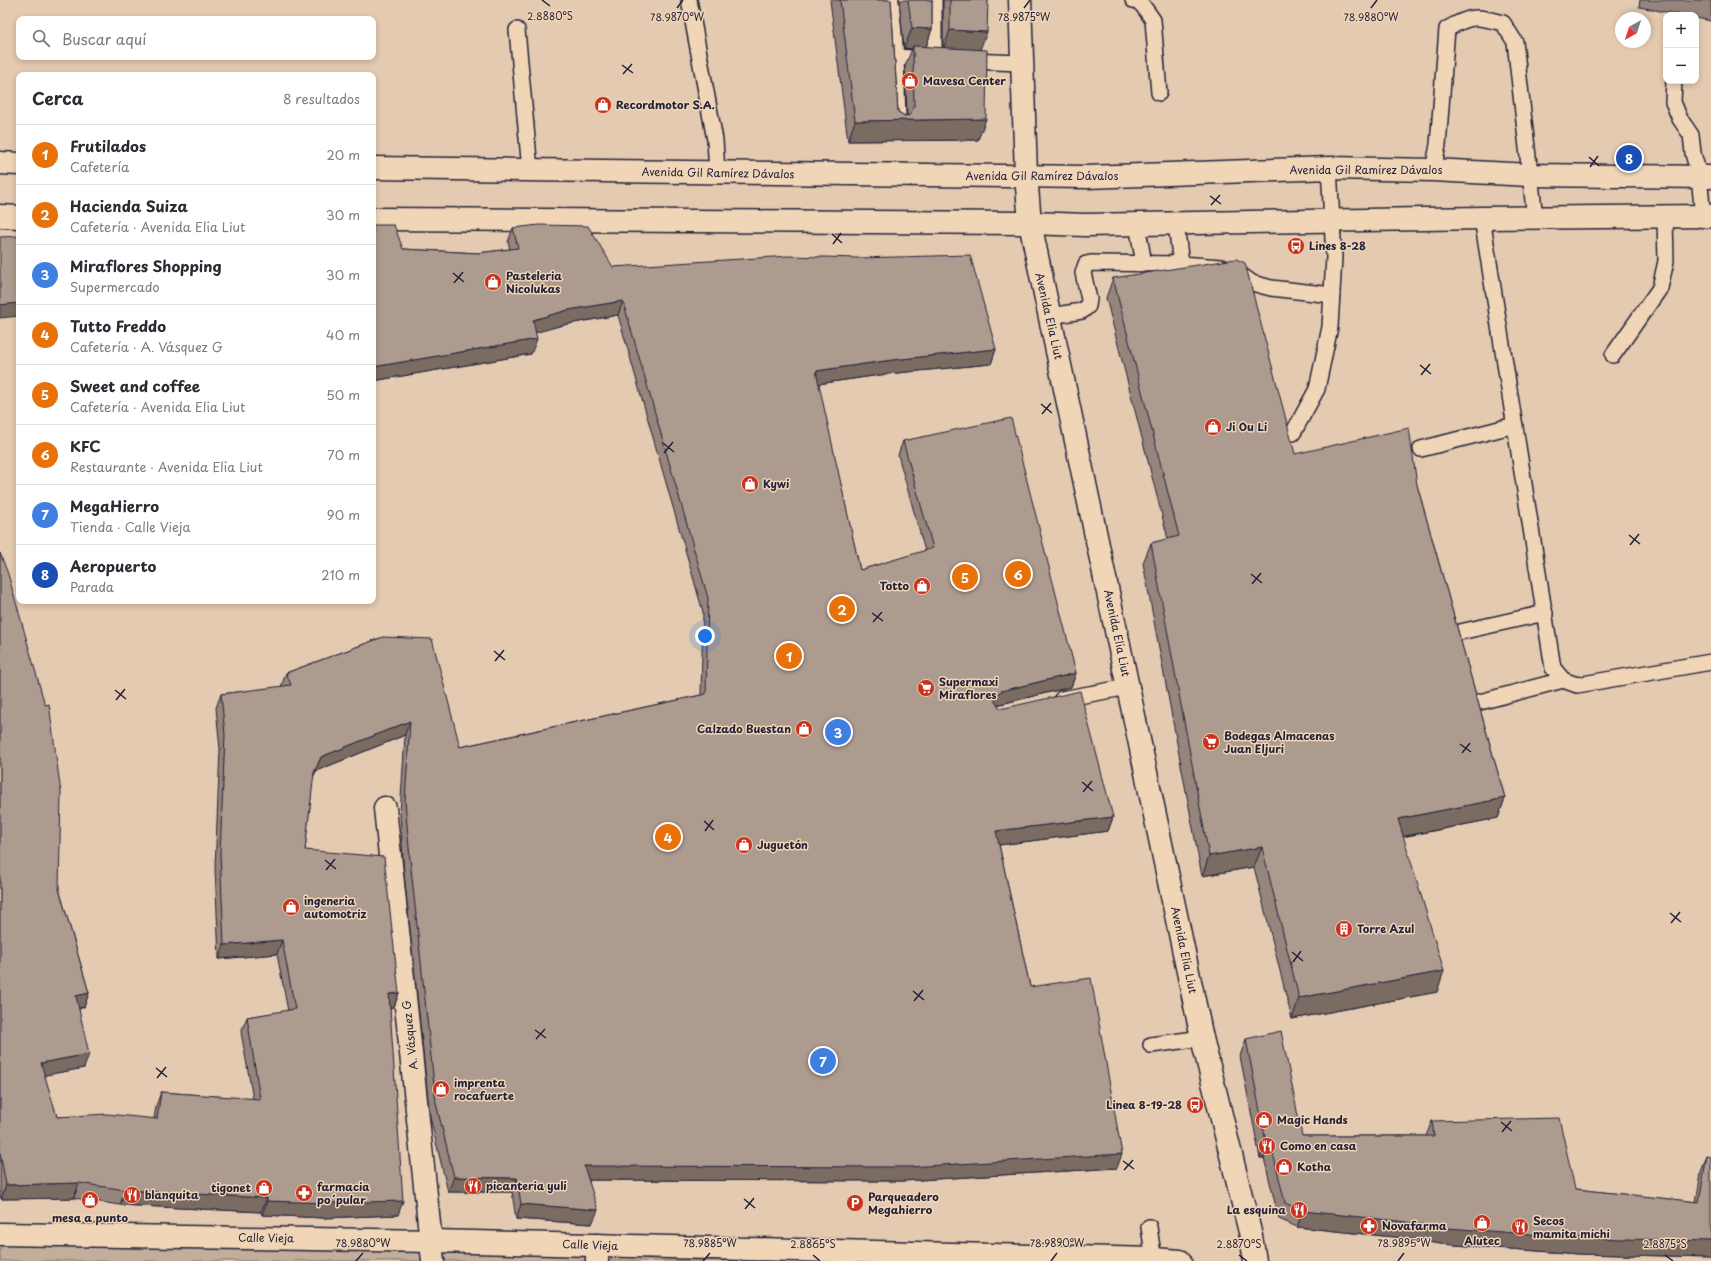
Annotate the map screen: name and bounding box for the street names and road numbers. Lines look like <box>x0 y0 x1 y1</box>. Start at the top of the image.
street label: Avenida Gil Ramírez Dávalos <box>1290 161 1442 178</box>
street label: Avenida Gil Ramírez Dávalos <box>641 163 795 182</box>
street label: Avenida Gil Ramírez Dávalos <box>966 167 1118 184</box>
street label: Avenida Elia Liut <box>1031 271 1068 361</box>
street label: Avenida Elia Liut <box>1100 588 1135 678</box>
street label: Avenida Elia Liut <box>1167 905 1202 995</box>
street label: A. Vásquez G <box>397 999 422 1071</box>
street label: Calle Vieja <box>238 1229 294 1246</box>
street label: Calle Vieja <box>562 1235 618 1254</box>

